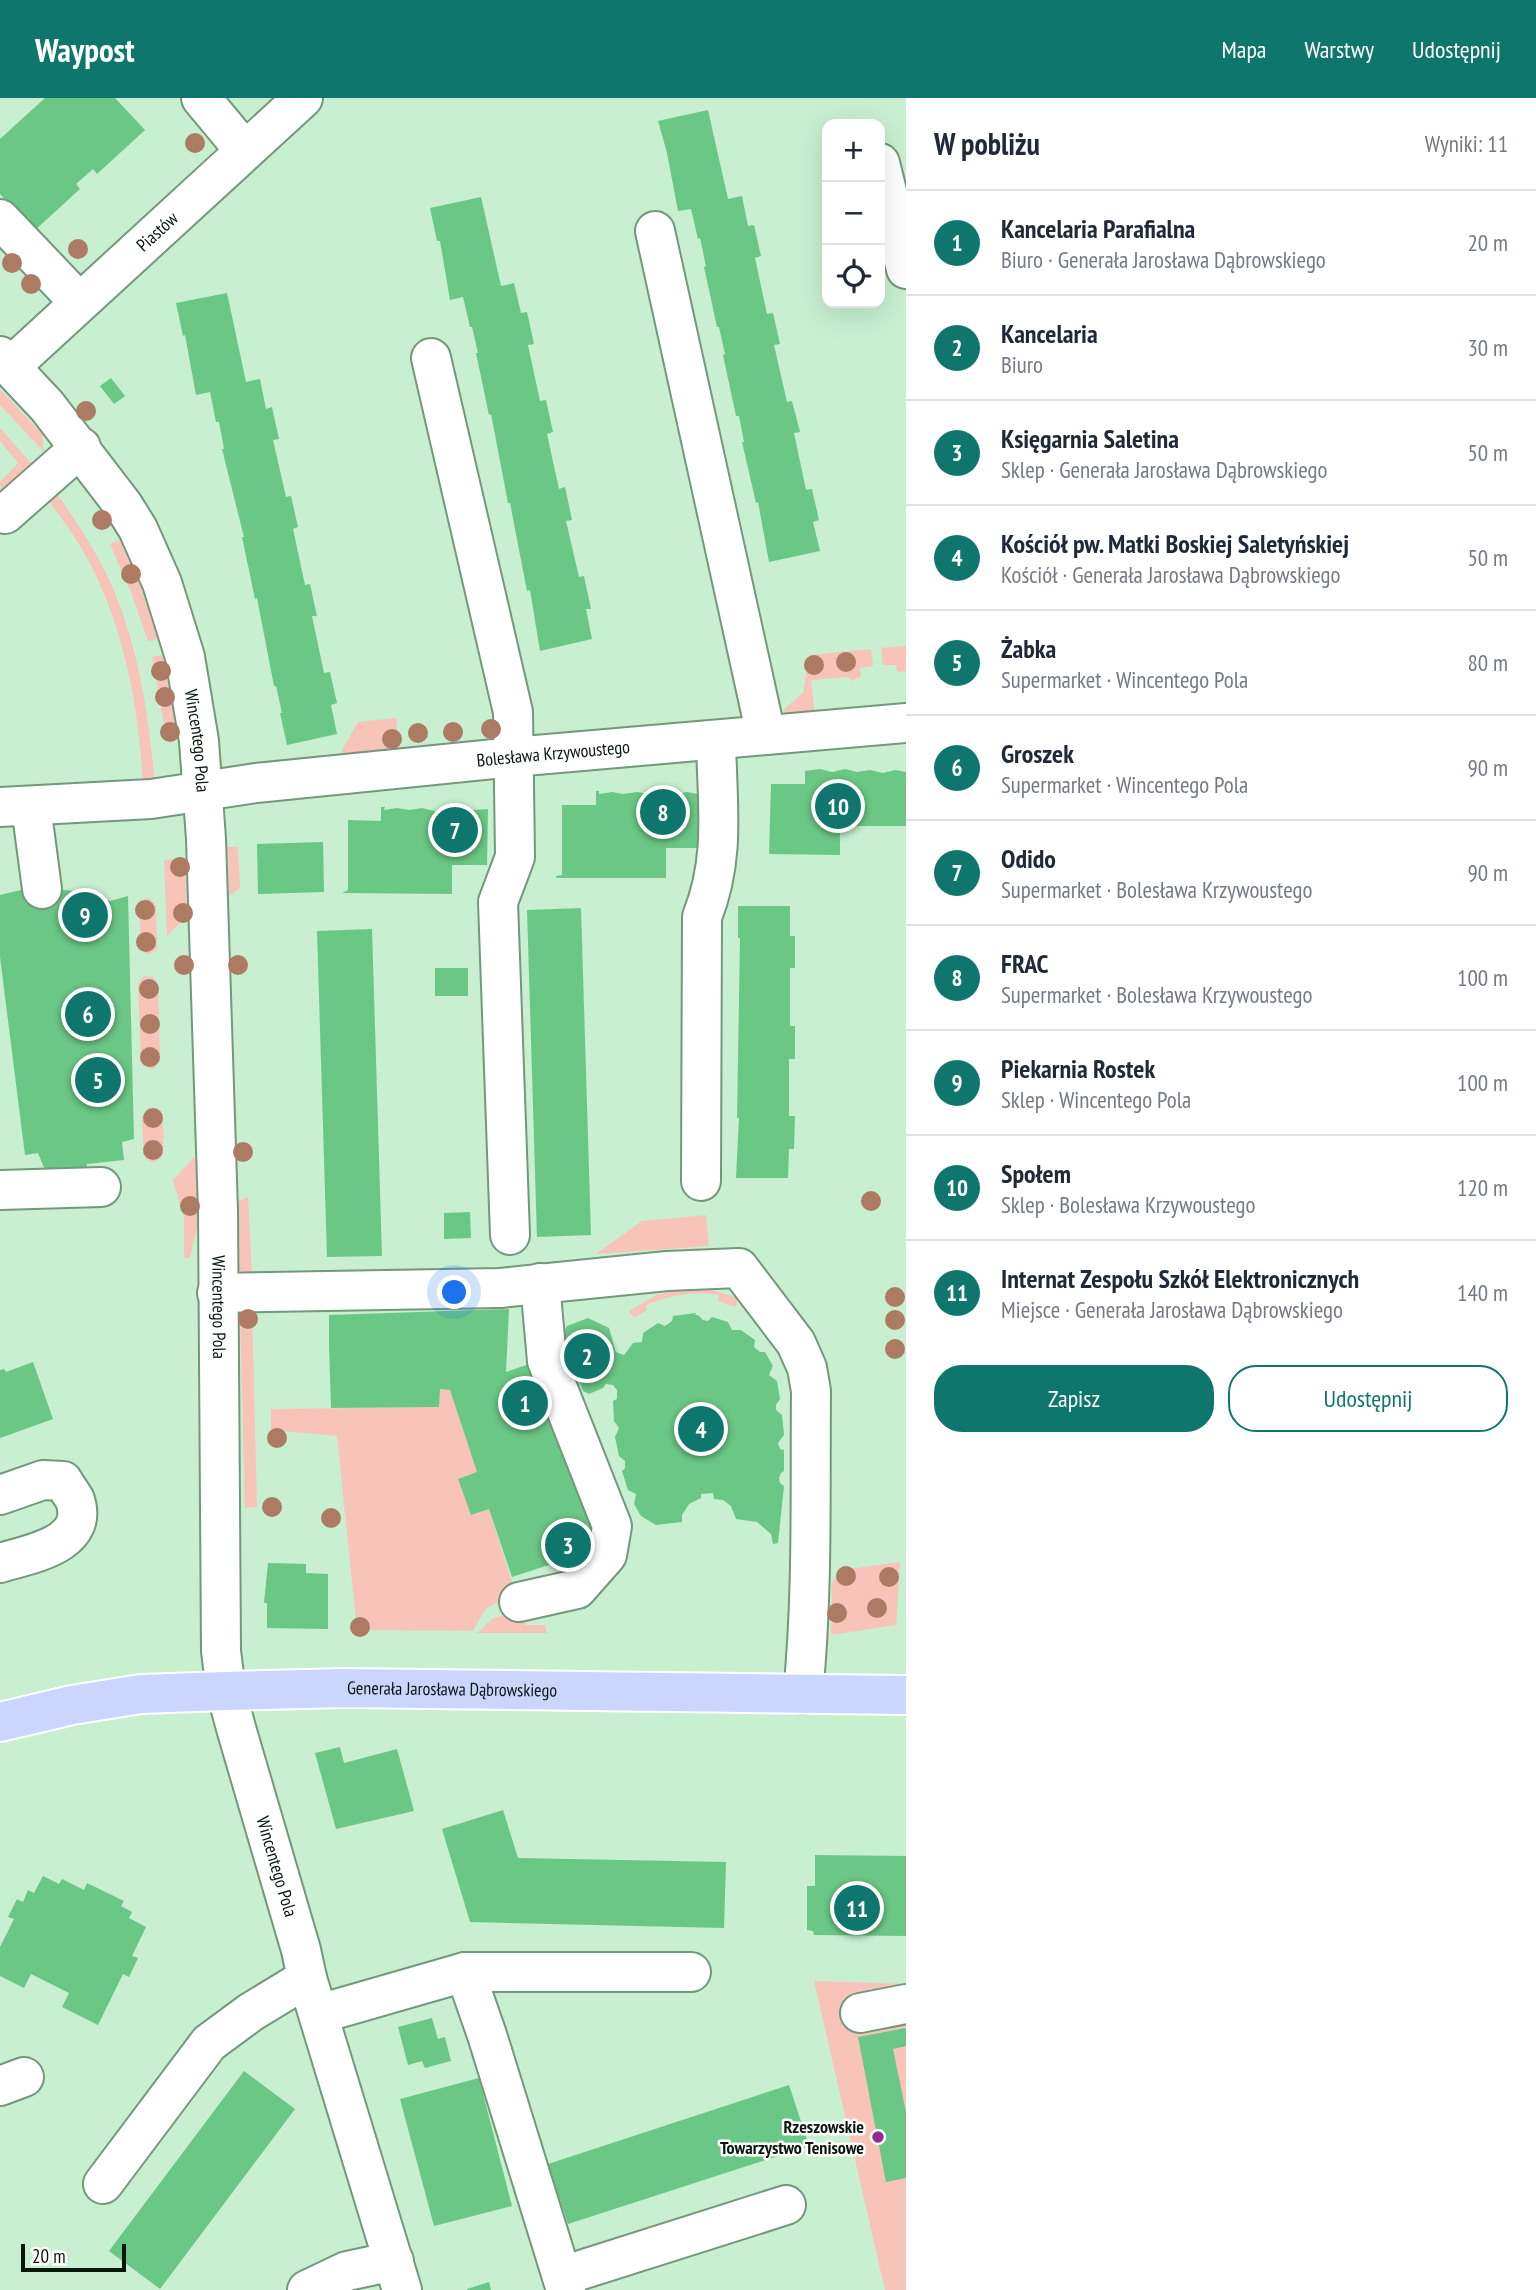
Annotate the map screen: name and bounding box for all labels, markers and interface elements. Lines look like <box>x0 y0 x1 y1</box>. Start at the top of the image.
text: Waypost <box>35 28 135 71</box>
text: Mapa <box>1222 34 1266 65</box>
text: Warstwy <box>1304 34 1374 65</box>
text: Udostępnij <box>1412 34 1501 65</box>
map controls <box>822 119 885 308</box>
button: + <box>822 119 885 182</box>
text: W pobliżu <box>934 124 1040 163</box>
text: Wyniki: 11 <box>1425 129 1508 158</box>
button: − <box>822 182 885 245</box>
street label: Piastów <box>131 206 183 256</box>
text: Kancelaria Parafialna <box>1001 212 1195 245</box>
text: 1 <box>952 228 963 257</box>
text: 20 m <box>1467 228 1508 257</box>
button: locate <box>822 245 885 308</box>
text: Biuro · Generała Jarosława Dąbrowskiego <box>1001 245 1326 274</box>
text: Kancelaria <box>1001 317 1098 350</box>
text: 2 <box>952 333 963 362</box>
text: 30 m <box>1467 333 1508 362</box>
text: Biuro <box>1001 350 1043 379</box>
text: Księgarnia Saletina <box>1001 422 1179 455</box>
text: 3 <box>952 438 963 467</box>
text: 50 m <box>1467 438 1508 467</box>
text: Sklep · Generała Jarosława Dąbrowskiego <box>1001 455 1327 484</box>
text: Kościół pw. Matki Boskiej Saletyńskiej <box>1001 527 1349 560</box>
text: 4 <box>952 543 963 572</box>
text: 50 m <box>1467 543 1508 572</box>
text: Kościół · Generała Jarosława Dąbrowskiego <box>1001 560 1340 589</box>
text: Żabka <box>1001 632 1056 665</box>
text: 5 <box>952 648 963 677</box>
text: 80 m <box>1467 648 1508 677</box>
text: Supermarket · Wincentego Pola <box>1001 665 1248 694</box>
street label: Wincentego Pola <box>180 687 215 793</box>
street label: Bolesława Krzywoustego <box>475 735 631 772</box>
text: Groszek <box>1001 737 1074 770</box>
text: 6 <box>952 753 963 782</box>
text: 90 m <box>1467 753 1508 782</box>
text: Supermarket · Wincentego Pola <box>1001 770 1248 799</box>
pin: 10 <box>815 780 861 832</box>
pin: 8 <box>640 786 686 838</box>
pin: 7 <box>432 804 478 856</box>
text: Odido <box>1001 842 1056 875</box>
text: 7 <box>952 858 963 887</box>
text: 90 m <box>1467 858 1508 887</box>
text: Supermarket · Bolesława Krzywoustego <box>1001 875 1312 904</box>
pin: 9 <box>62 889 108 941</box>
text: FRAC <box>1001 947 1048 980</box>
text: 8 <box>952 963 963 992</box>
text: 100 m <box>1457 963 1508 992</box>
text: Supermarket · Bolesława Krzywoustego <box>1001 980 1312 1009</box>
pin: 6 <box>65 988 111 1040</box>
text: Piekarnia Rostek <box>1001 1052 1155 1085</box>
pin: 5 <box>75 1054 121 1106</box>
text: 9 <box>952 1068 963 1097</box>
text: 100 m <box>1457 1068 1508 1097</box>
text: Sklep · Wincentego Pola <box>1001 1085 1191 1114</box>
text: Społem <box>1001 1157 1071 1190</box>
text: 10 <box>946 1173 968 1202</box>
text: 120 m <box>1457 1173 1508 1202</box>
text: Sklep · Bolesława Krzywoustego <box>1001 1190 1255 1219</box>
street label: Wincentego Pola <box>207 1255 231 1359</box>
text: Internat Zespołu Szkół Elektronicznych <box>1001 1262 1359 1295</box>
your location <box>437 1275 471 1309</box>
text: 11 <box>946 1278 968 1307</box>
text: 140 m <box>1457 1278 1508 1307</box>
text: Miejsce · Generała Jarosława Dąbrowskiego <box>1001 1295 1343 1324</box>
pin: 2 <box>564 1330 610 1382</box>
button: Zapisz <box>934 1365 1214 1432</box>
button: Udostępnij <box>1228 1365 1508 1432</box>
pin: 1 <box>502 1377 548 1429</box>
pin: 4 <box>678 1403 724 1455</box>
pin: 3 <box>545 1519 591 1571</box>
street label: Generała Jarosława Dąbrowskiego <box>347 1676 557 1702</box>
street label: Wincentego Pola <box>251 1813 303 1919</box>
pin: 11 <box>834 1882 880 1934</box>
place label: Rzeszowskie Towarzystwo Tenisowe <box>720 2115 864 2159</box>
marker: Rzeszowskie Towarzystwo Tenisowe <box>870 2129 886 2145</box>
scale bar <box>21 2241 126 2273</box>
text: 20 m <box>32 2244 66 2268</box>

